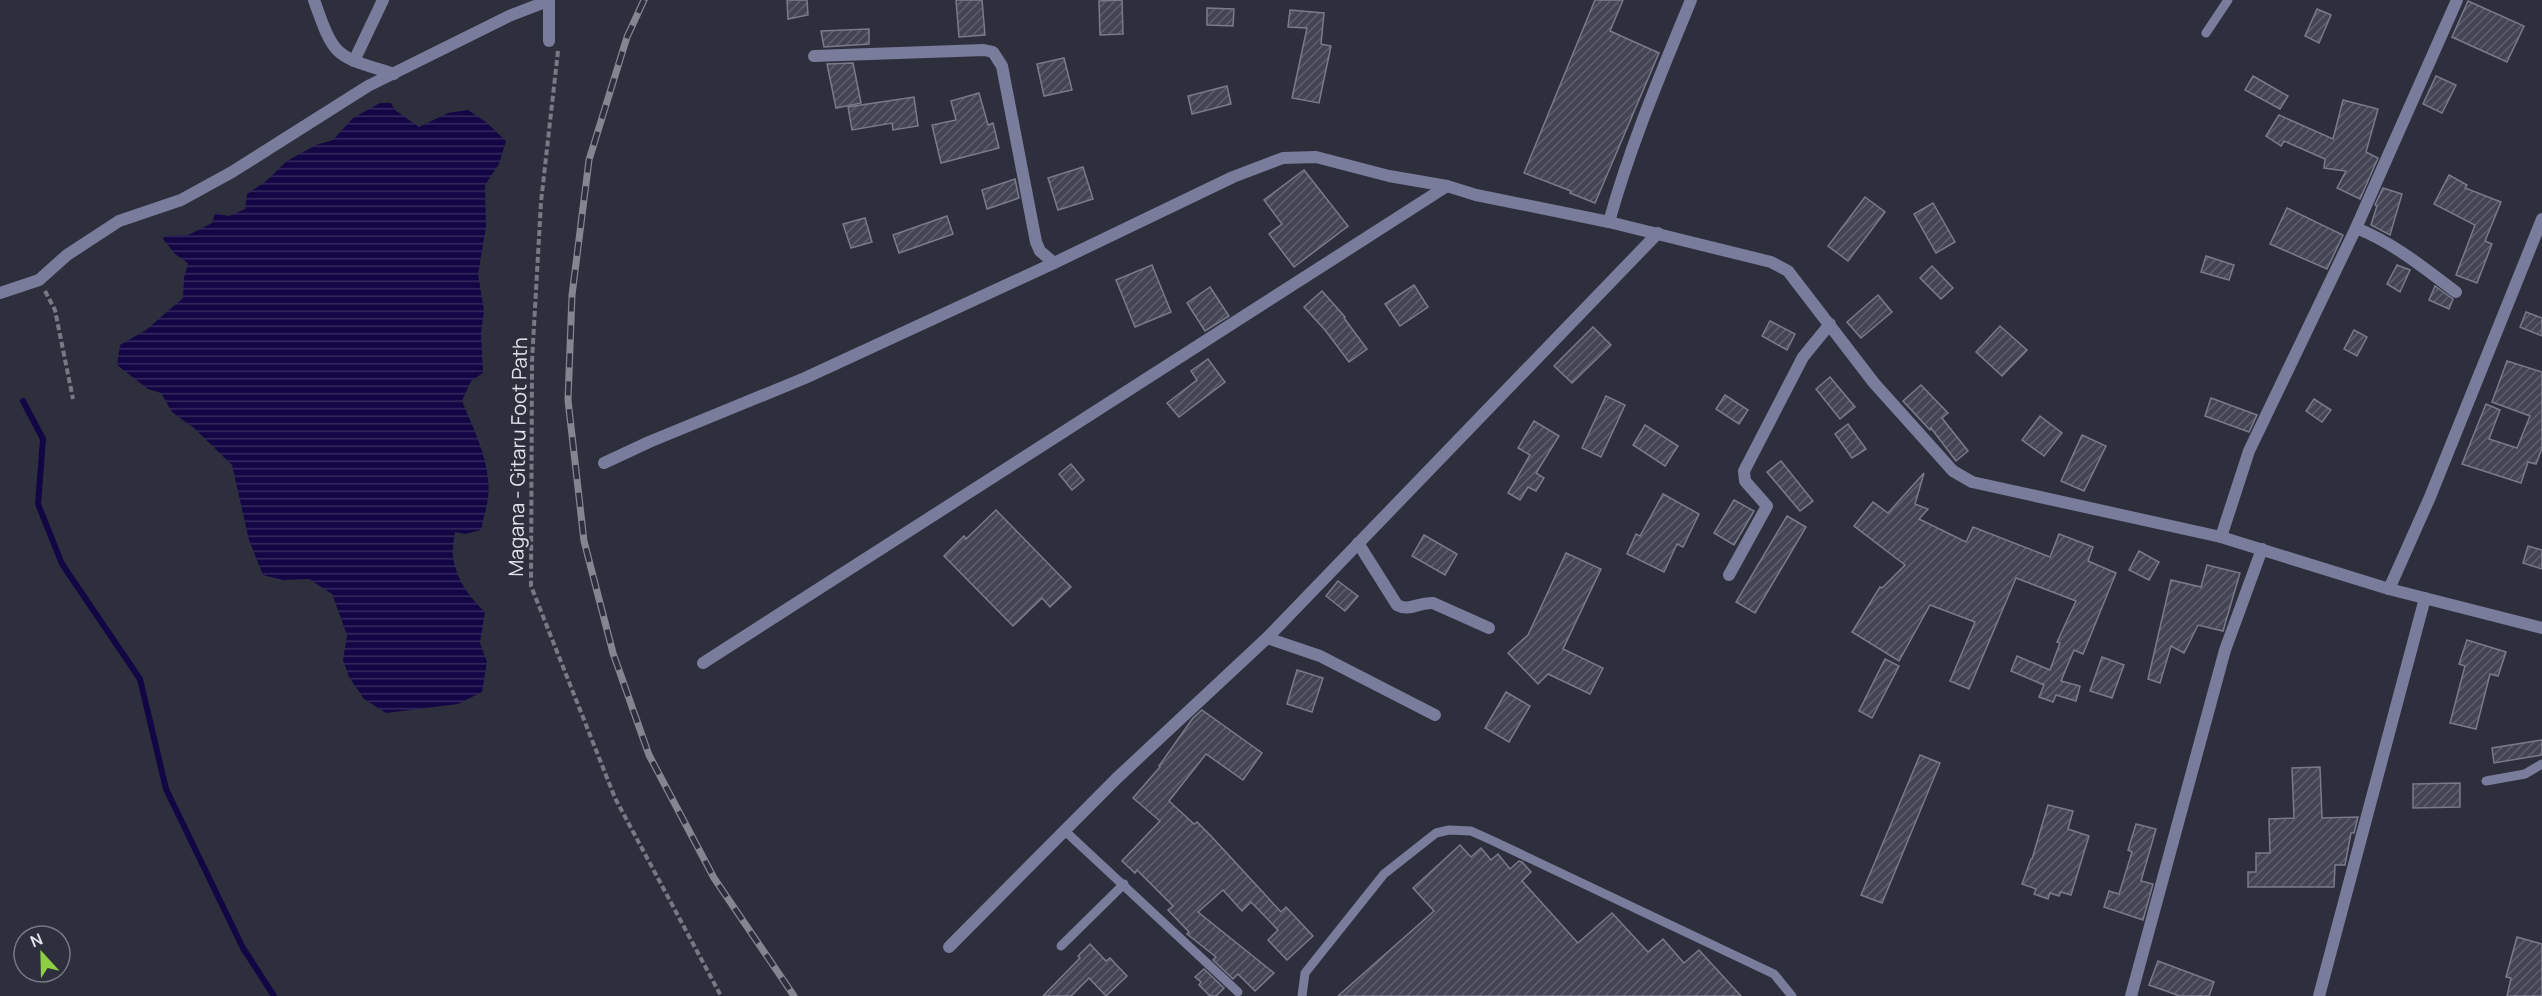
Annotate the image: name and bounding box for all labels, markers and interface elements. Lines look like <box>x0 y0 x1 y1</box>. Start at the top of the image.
street label: Magana - Gitaru Foot Path <box>502 337 533 577</box>
north arrow <box>12 924 72 984</box>
text: N <box>27 928 46 952</box>

